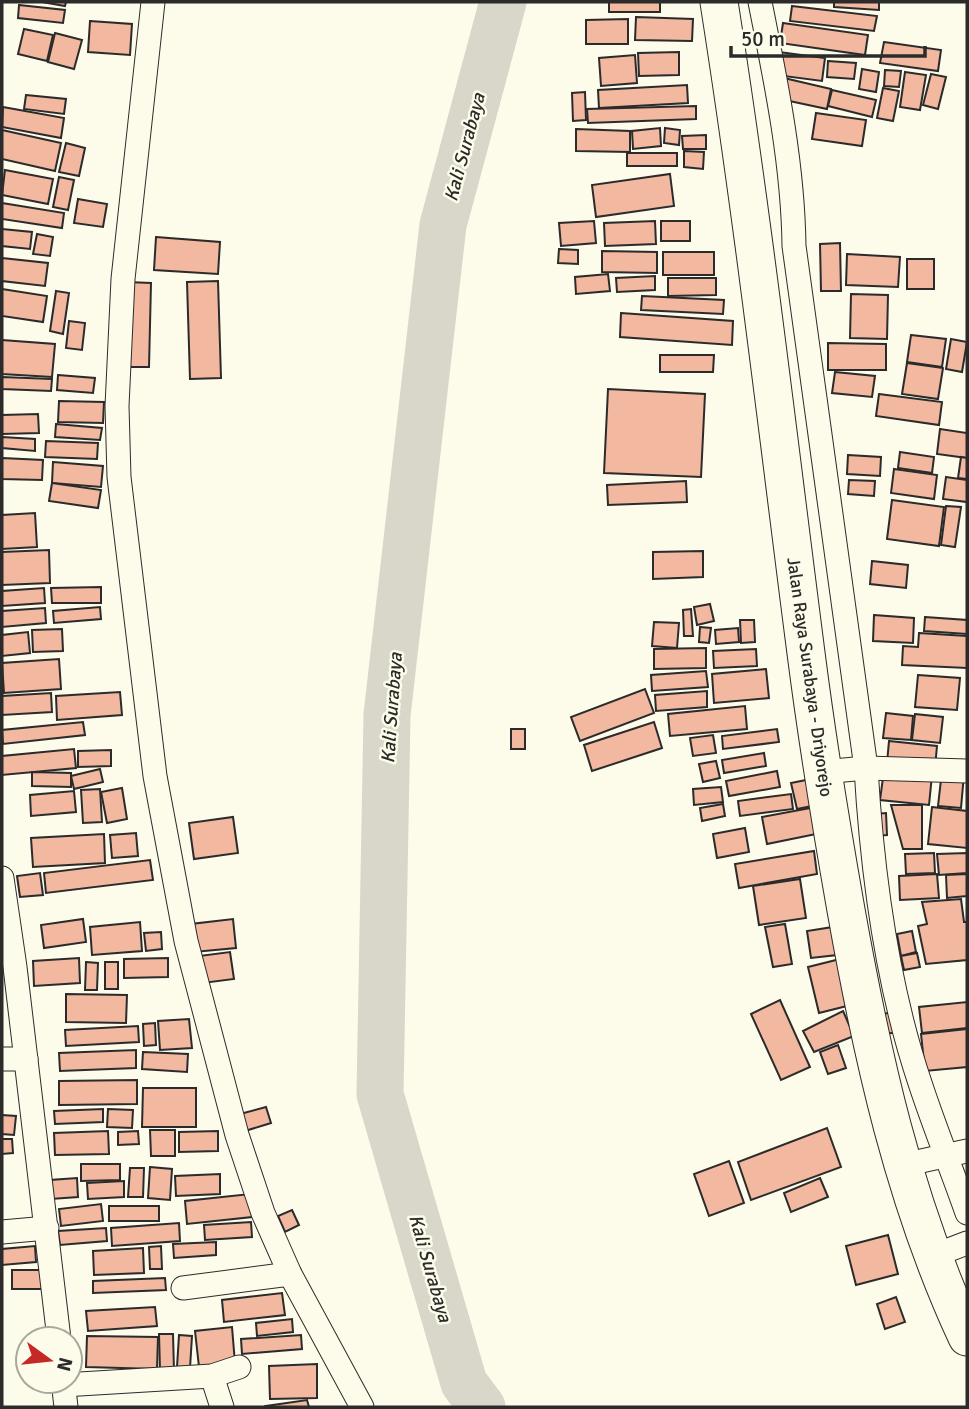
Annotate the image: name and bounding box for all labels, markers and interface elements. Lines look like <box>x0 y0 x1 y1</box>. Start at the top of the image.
scale bar <box>731 14 925 58</box>
text: 50 m <box>741 26 785 52</box>
water label: Kali Surabaya <box>439 89 491 204</box>
street label: Jalan Raya Surabaya - Driyorejo <box>782 556 838 798</box>
water label: Kali Surabaya <box>376 651 408 764</box>
water label: Kali Surabaya <box>403 1212 457 1326</box>
north arrow <box>14 1325 84 1395</box>
text: N <box>51 1355 78 1374</box>

